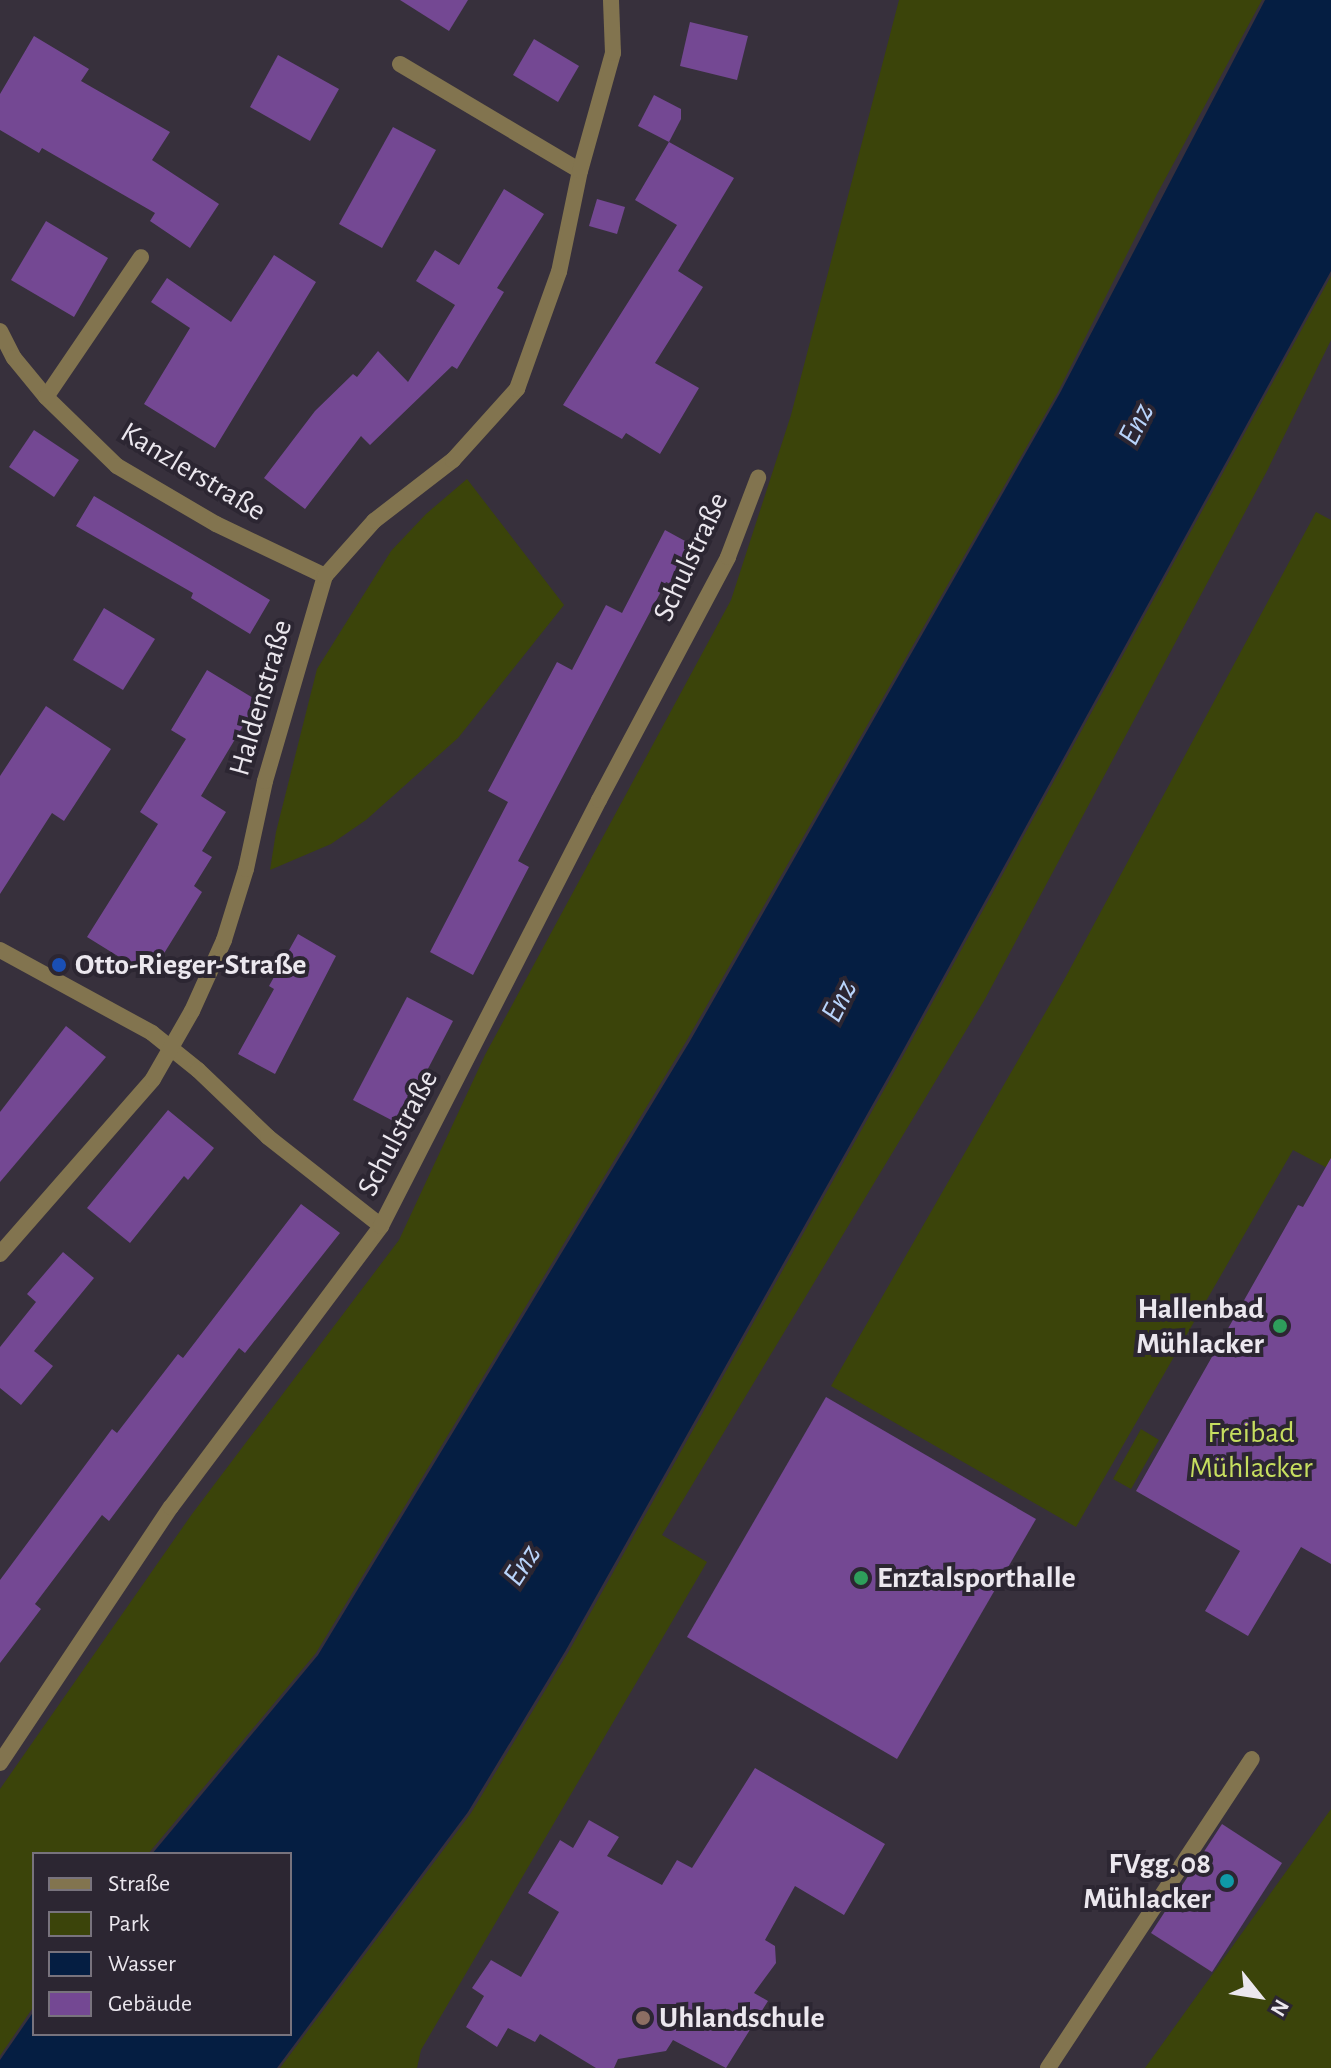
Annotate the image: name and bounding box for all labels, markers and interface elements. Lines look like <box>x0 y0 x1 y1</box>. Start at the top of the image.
water label: Enz <box>1109 396 1163 452</box>
street label: Kanzlerstraße <box>114 415 272 529</box>
street label: Schulstraße <box>646 487 736 627</box>
street label: Haldenstraße <box>222 616 300 780</box>
place label: Otto-Rieger-Straße <box>75 947 306 983</box>
marker: Otto-Rieger-Straße <box>50 956 68 974</box>
water label: Enz <box>812 973 866 1029</box>
street label: Schulstraße <box>350 1064 446 1202</box>
place label: Hallenbad Mühlacker <box>1136 1291 1264 1362</box>
marker: Hallenbad Mühlacker <box>1271 1317 1289 1335</box>
park label: Freibad Mühlacker <box>1189 1415 1313 1486</box>
water label: Enz <box>494 1537 550 1593</box>
place label: Enztalsporthalle <box>877 1560 1076 1596</box>
marker: Enztalsporthalle <box>852 1569 870 1587</box>
place label: FVgg. 08 Mühlacker <box>1083 1846 1211 1916</box>
legend <box>32 1852 292 2036</box>
text: Straße <box>108 1872 170 1896</box>
marker: FVgg. 08 Mühlacker <box>1218 1872 1236 1890</box>
text: Park <box>108 1912 149 1936</box>
text: Wasser <box>108 1952 176 1976</box>
north arrow <box>1219 1956 1299 2036</box>
text: Gebäude <box>108 1992 192 2016</box>
text: N <box>1266 1996 1293 2020</box>
place label: Uhlandschule <box>659 2000 825 2036</box>
marker: Uhlandschule <box>634 2009 652 2027</box>

